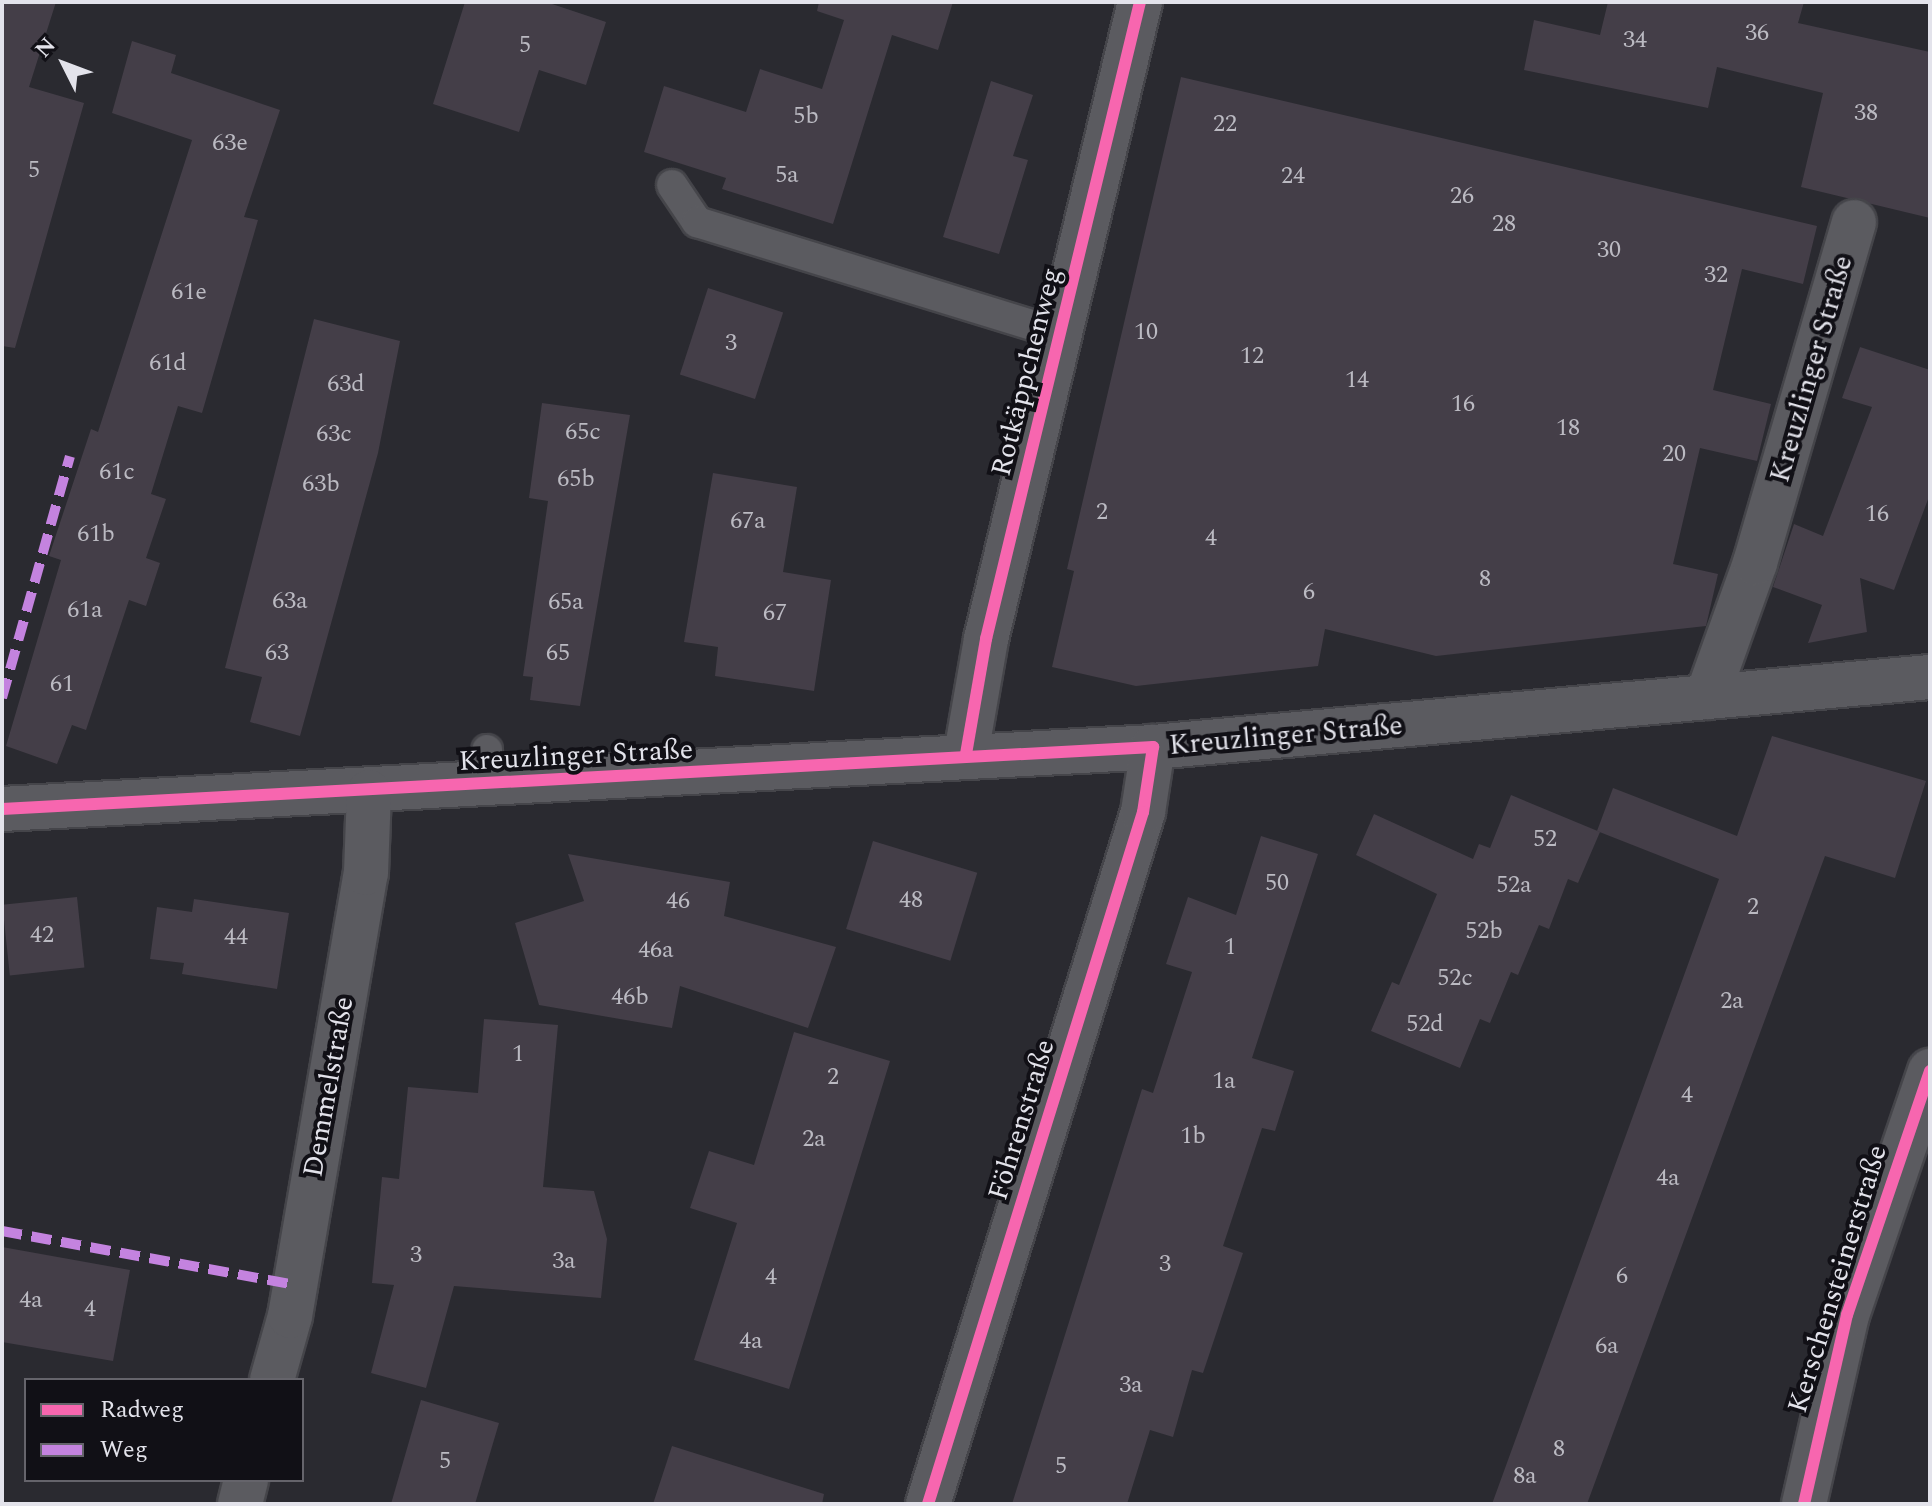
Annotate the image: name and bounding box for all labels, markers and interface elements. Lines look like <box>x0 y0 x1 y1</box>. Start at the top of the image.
house number: 36 <box>1745 20 1769 48</box>
north arrow <box>24 24 104 104</box>
house number: 34 <box>1623 27 1647 55</box>
text: N <box>28 30 64 65</box>
house number: 5 <box>519 32 531 60</box>
house number: 38 <box>1854 100 1878 128</box>
house number: 5b <box>793 103 819 131</box>
house number: 22 <box>1213 111 1237 139</box>
house number: 63e <box>212 130 248 158</box>
house number: 5 <box>28 157 40 185</box>
house number: 5a <box>775 162 799 190</box>
house number: 24 <box>1281 163 1305 191</box>
house number: 26 <box>1450 183 1474 211</box>
house number: 28 <box>1492 211 1516 239</box>
house number: 30 <box>1597 237 1621 265</box>
street label: Kreuzlinger Straße <box>1764 252 1860 486</box>
house number: 32 <box>1704 262 1728 290</box>
street label: Rotkäppchenweg <box>985 264 1069 480</box>
house number: 61e <box>171 279 207 307</box>
house number: 10 <box>1134 319 1158 347</box>
house number: 3 <box>725 330 737 358</box>
house number: 12 <box>1240 343 1264 371</box>
house number: 61d <box>149 350 187 378</box>
house number: 14 <box>1345 367 1369 395</box>
house number: 63d <box>327 371 365 399</box>
house number: 16 <box>1451 391 1475 419</box>
house number: 18 <box>1556 415 1580 443</box>
house number: 65c <box>565 419 601 447</box>
house number: 63c <box>316 421 352 449</box>
house number: 20 <box>1662 441 1686 469</box>
house number: 61c <box>99 459 135 487</box>
house number: 65b <box>557 466 595 494</box>
house number: 63b <box>302 471 340 499</box>
house number: 2 <box>1096 499 1108 527</box>
house number: 16 <box>1865 501 1889 529</box>
house number: 67a <box>730 508 766 536</box>
house number: 61b <box>77 521 115 549</box>
house number: 4 <box>1205 525 1217 553</box>
house number: 8 <box>1479 566 1491 594</box>
house number: 6 <box>1303 579 1315 607</box>
house number: 63a <box>272 588 308 616</box>
house number: 65a <box>548 589 584 617</box>
house number: 61a <box>67 597 103 625</box>
house number: 67 <box>763 600 787 628</box>
house number: 63 <box>265 640 289 668</box>
house number: 65 <box>546 640 570 668</box>
house number: 61 <box>50 671 74 699</box>
street label: Kreuzlinger Straße <box>1168 709 1404 763</box>
street label: Kreuzlinger Straße <box>458 733 694 779</box>
house number: 52 <box>1533 826 1557 854</box>
house number: 50 <box>1265 870 1289 898</box>
house number: 52a <box>1496 872 1532 900</box>
house number: 48 <box>899 887 923 915</box>
house number: 46 <box>666 888 690 916</box>
house number: 2 <box>1747 894 1759 922</box>
house number: 52b <box>1465 918 1503 946</box>
house number: 42 <box>30 922 54 950</box>
house number: 44 <box>224 924 248 952</box>
house number: 1 <box>1224 934 1236 962</box>
house number: 46a <box>638 937 674 965</box>
house number: 52c <box>1437 965 1473 993</box>
house number: 46b <box>611 984 649 1012</box>
house number: 2a <box>1720 988 1744 1016</box>
street label: Demmelstraße <box>297 994 361 1180</box>
house number: 52d <box>1406 1011 1444 1039</box>
street label: Föhrenstraße <box>982 1036 1062 1204</box>
house number: 1 <box>512 1041 524 1069</box>
house number: 2 <box>827 1064 839 1092</box>
house number: 1a <box>1212 1068 1236 1096</box>
house number: 4 <box>1681 1082 1693 1110</box>
house number: 1b <box>1180 1123 1206 1151</box>
house number: 2a <box>802 1126 826 1154</box>
street label: Kerschensteinerstraße <box>1781 1141 1895 1417</box>
house number: 4a <box>1656 1165 1680 1193</box>
house number: 3 <box>410 1242 422 1270</box>
house number: 3a <box>552 1248 576 1276</box>
house number: 3 <box>1159 1251 1171 1279</box>
house number: 6 <box>1616 1263 1628 1291</box>
house number: 4 <box>765 1264 777 1292</box>
house number: 4a <box>19 1287 43 1315</box>
house number: 4 <box>84 1296 96 1324</box>
house number: 4a <box>739 1328 763 1356</box>
house number: 6a <box>1595 1333 1619 1361</box>
house number: 3a <box>1119 1372 1143 1400</box>
legend <box>24 1378 304 1482</box>
text: Radweg <box>100 1392 184 1428</box>
text: Weg <box>100 1432 148 1468</box>
house number: 8 <box>1553 1436 1565 1464</box>
house number: 5 <box>439 1448 451 1476</box>
house number: 5 <box>1055 1453 1067 1481</box>
house number: 8a <box>1513 1463 1537 1491</box>

